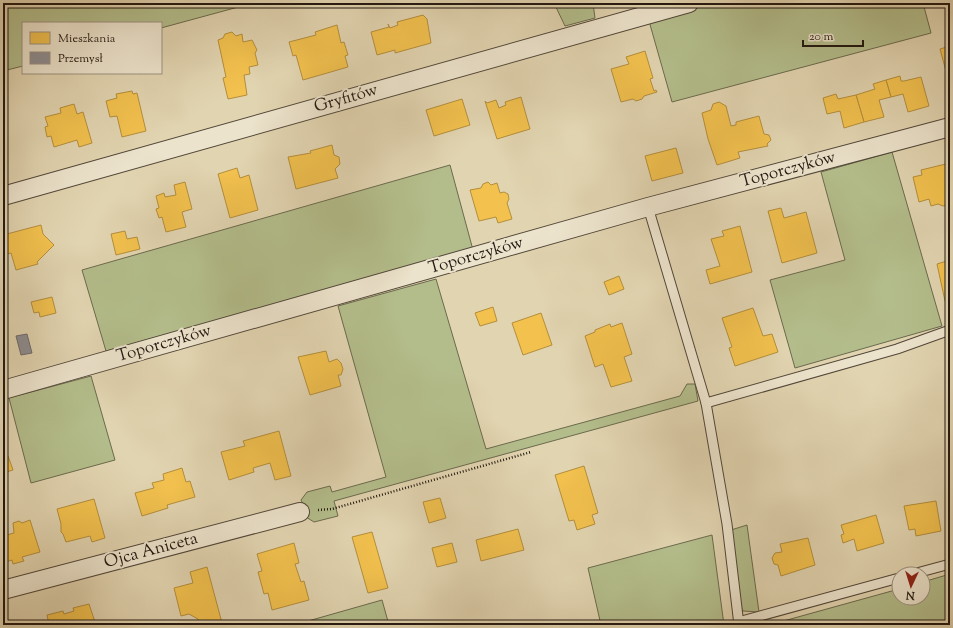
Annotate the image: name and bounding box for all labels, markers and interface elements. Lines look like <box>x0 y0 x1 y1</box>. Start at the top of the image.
legend <box>22 22 162 74</box>
scale bar <box>803 22 863 48</box>
text: 20 m <box>809 28 834 46</box>
text: Mieszkania <box>58 30 116 48</box>
text: Przemysł <box>58 50 103 68</box>
street label: Gryfitów <box>311 78 381 120</box>
street label: Toporczyków <box>738 146 839 194</box>
street label: Toporczyków <box>426 231 527 281</box>
street label: Toporczyków <box>114 319 215 369</box>
street label: Ojca Aniceta <box>101 527 201 575</box>
north arrow <box>891 566 931 606</box>
text: N <box>905 587 916 603</box>

